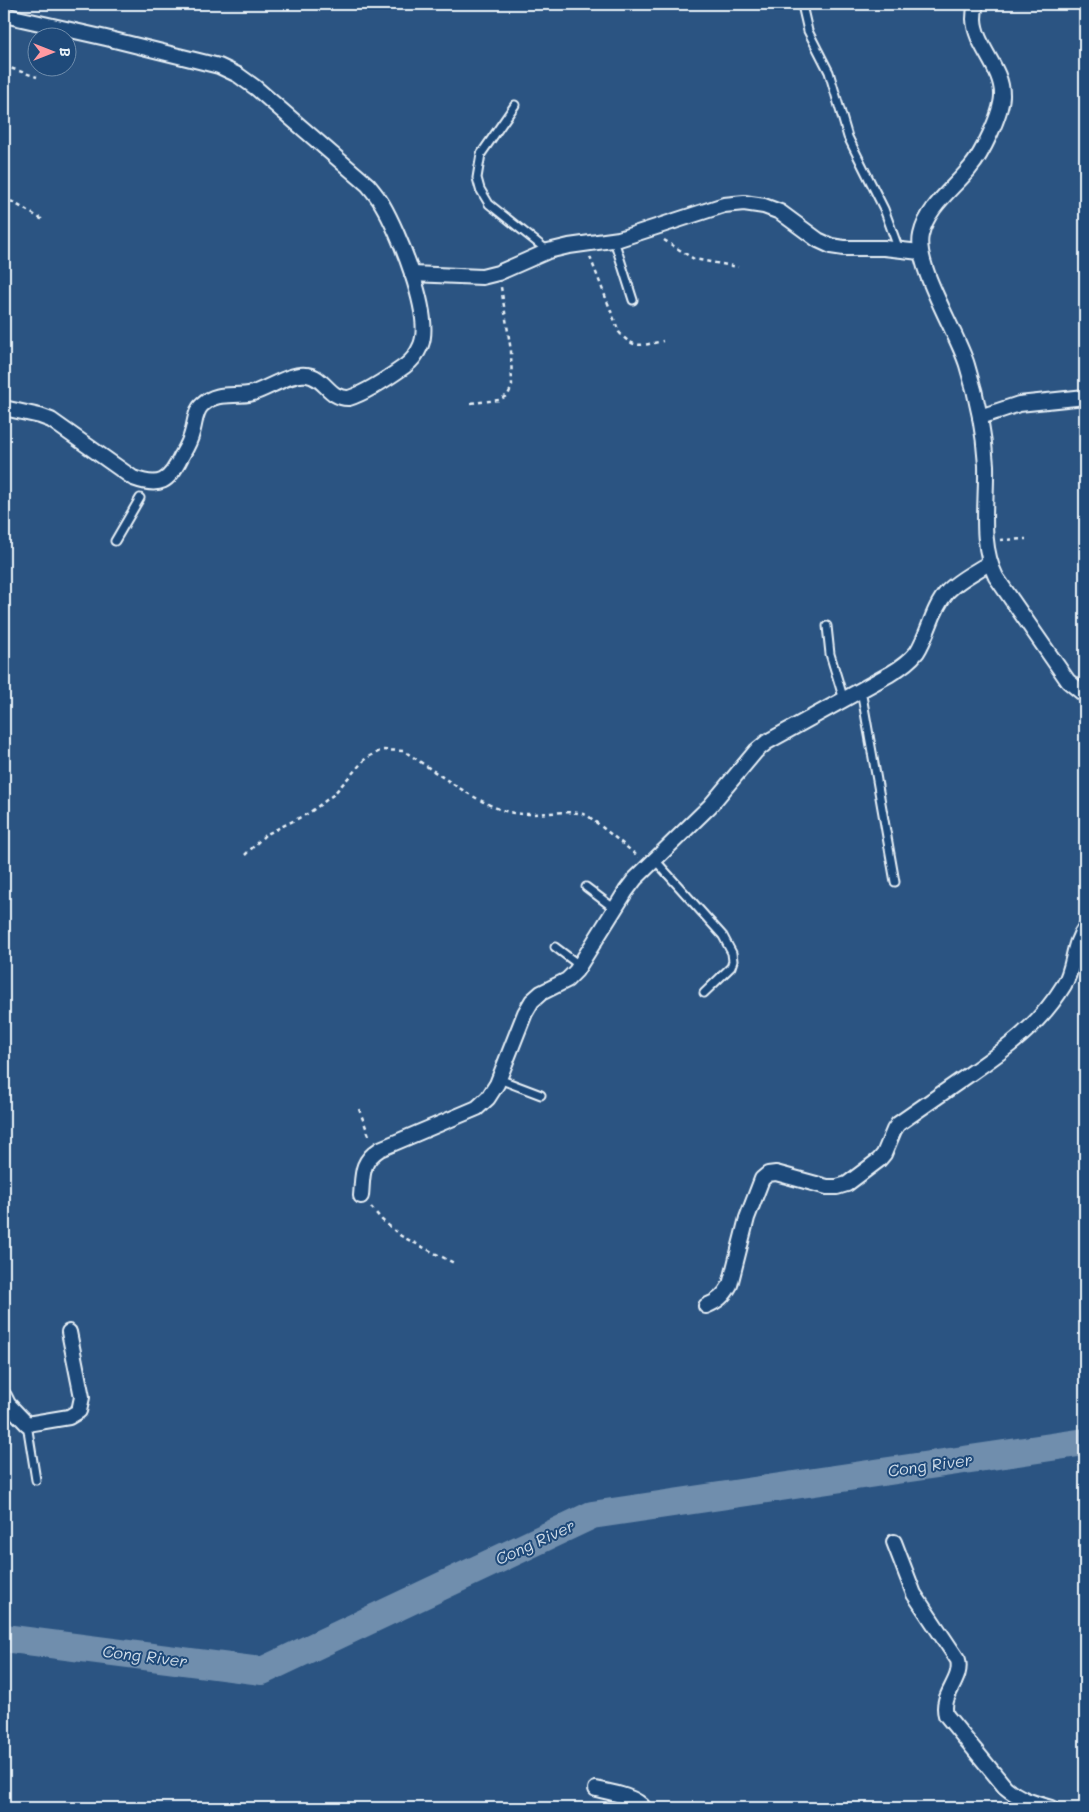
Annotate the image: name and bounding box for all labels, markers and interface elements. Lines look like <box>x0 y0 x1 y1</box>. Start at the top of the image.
north arrow <box>28 28 78 78</box>
text: B <box>56 47 75 57</box>
water label: Cong River <box>886 1448 974 1481</box>
water label: Cong River <box>492 1514 578 1569</box>
water label: Cong River <box>101 1640 189 1671</box>

